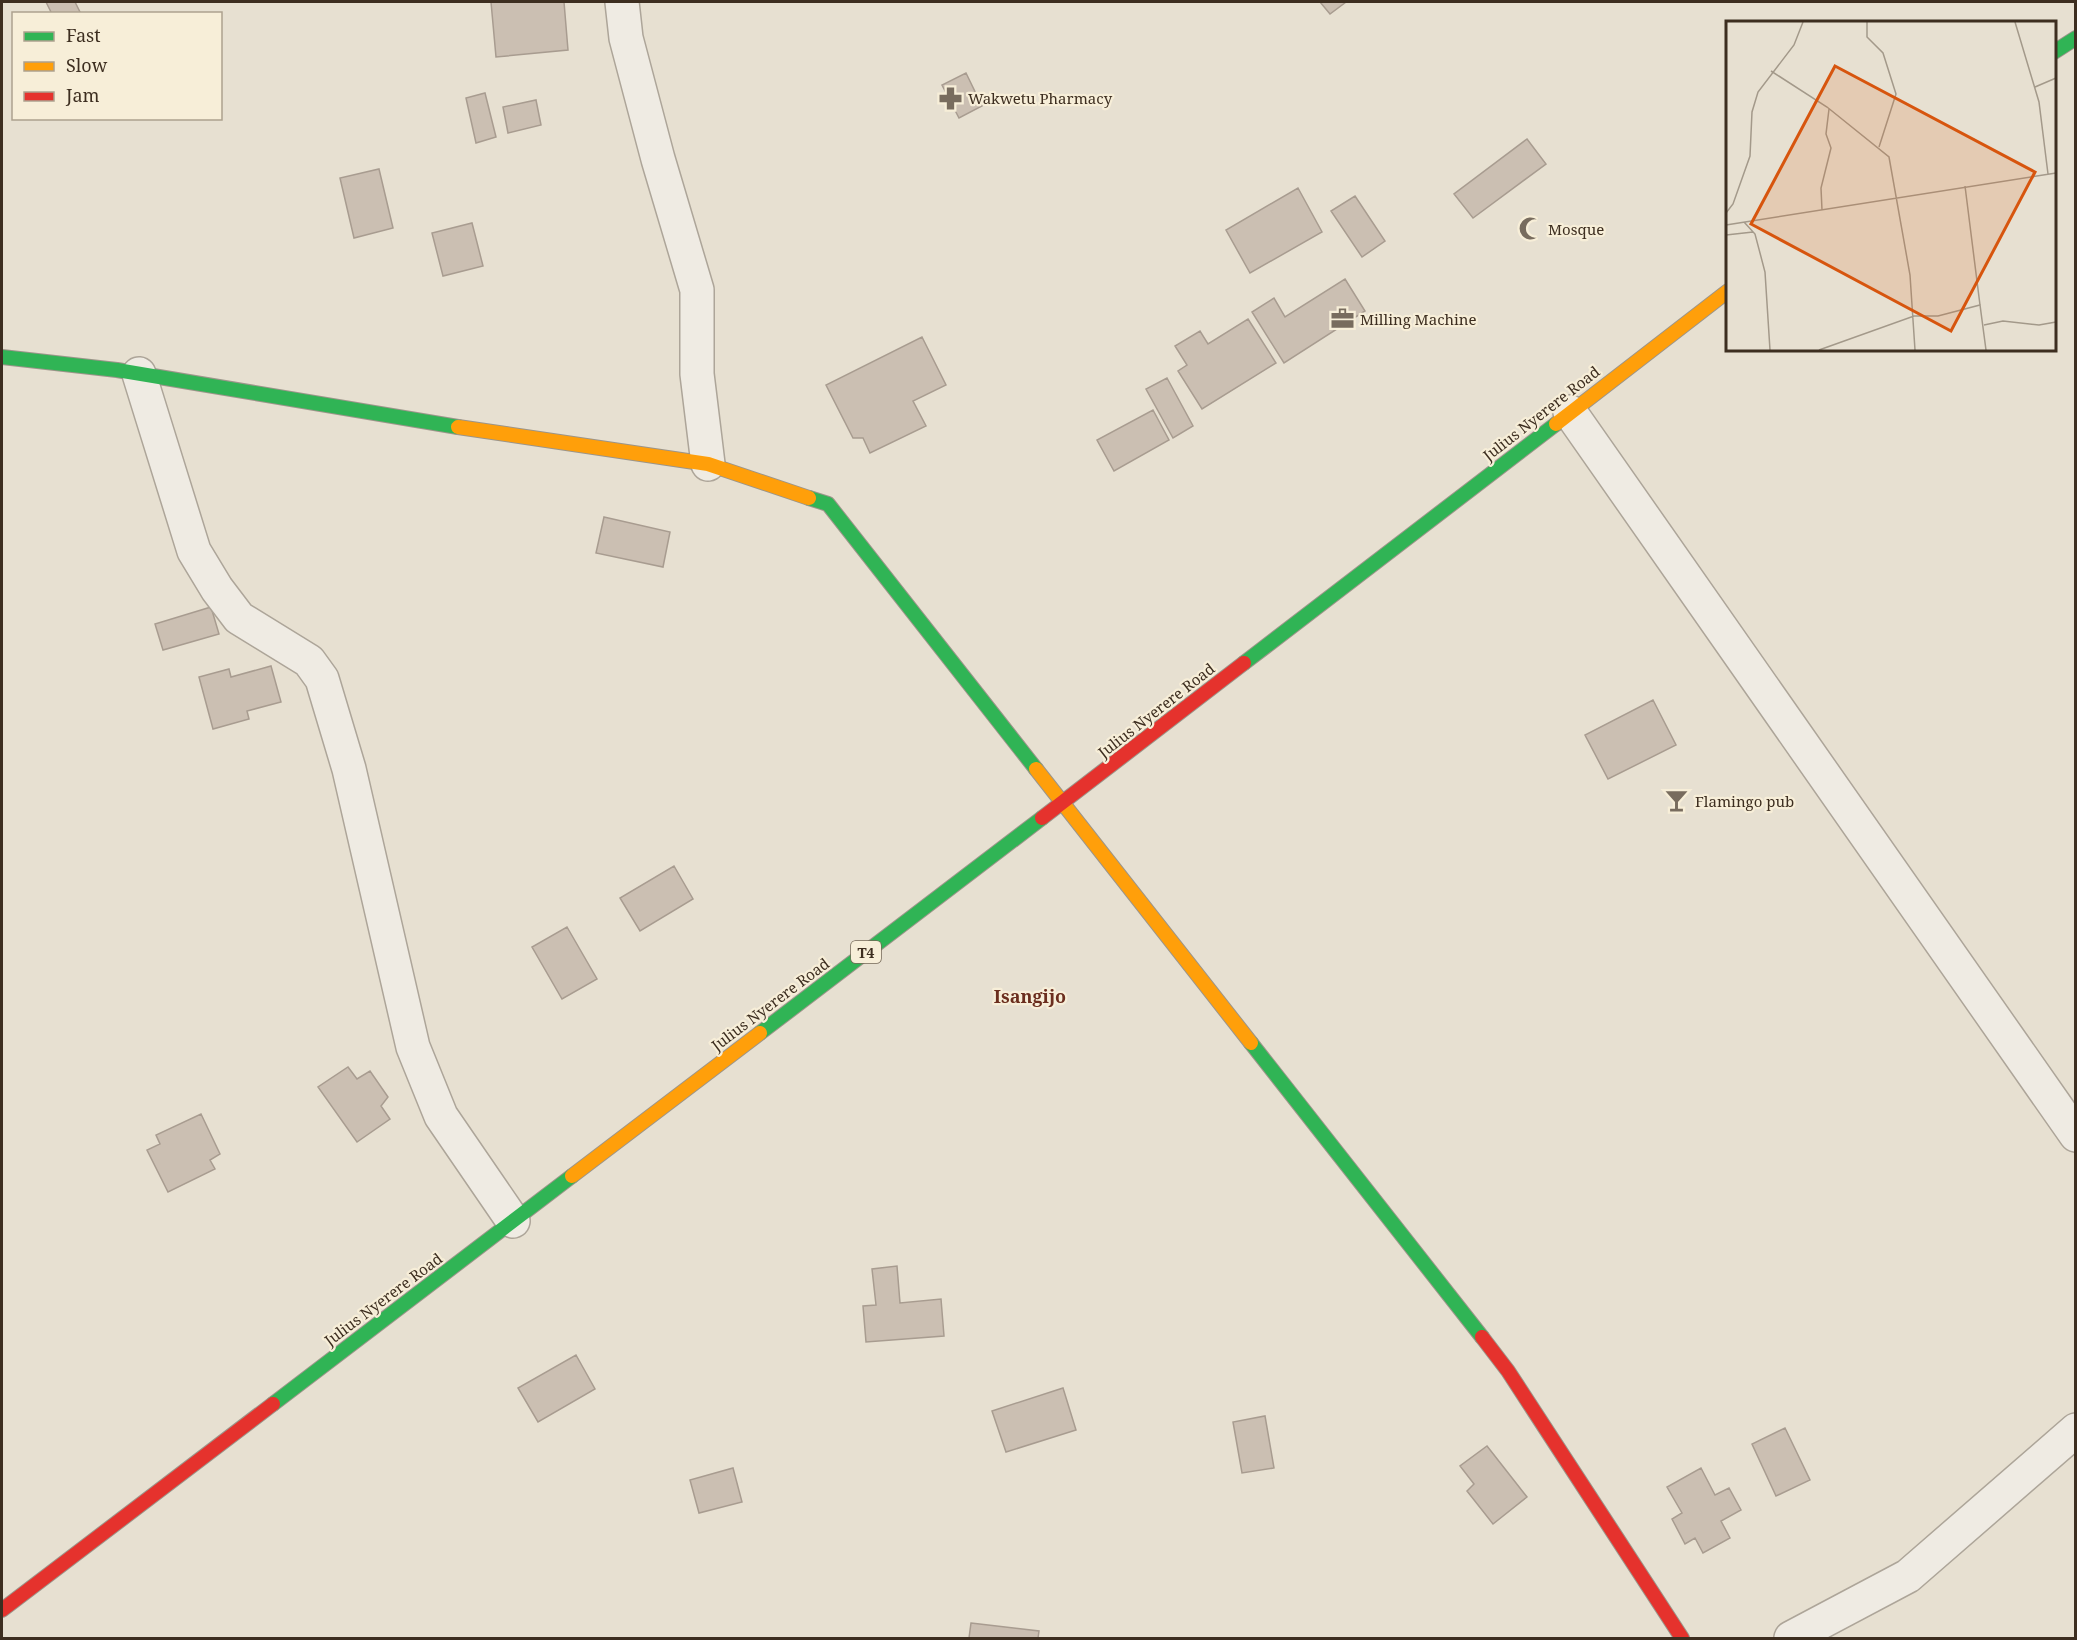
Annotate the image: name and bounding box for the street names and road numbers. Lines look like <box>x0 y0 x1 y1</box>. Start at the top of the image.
street label: Julius Nyerere Road <box>1478 361 1603 465</box>
street label: Julius Nyerere Road <box>1093 658 1218 762</box>
road number: T4 <box>851 941 881 963</box>
street label: Julius Nyerere Road <box>706 953 833 1056</box>
street label: Julius Nyerere Road <box>319 1248 446 1351</box>

